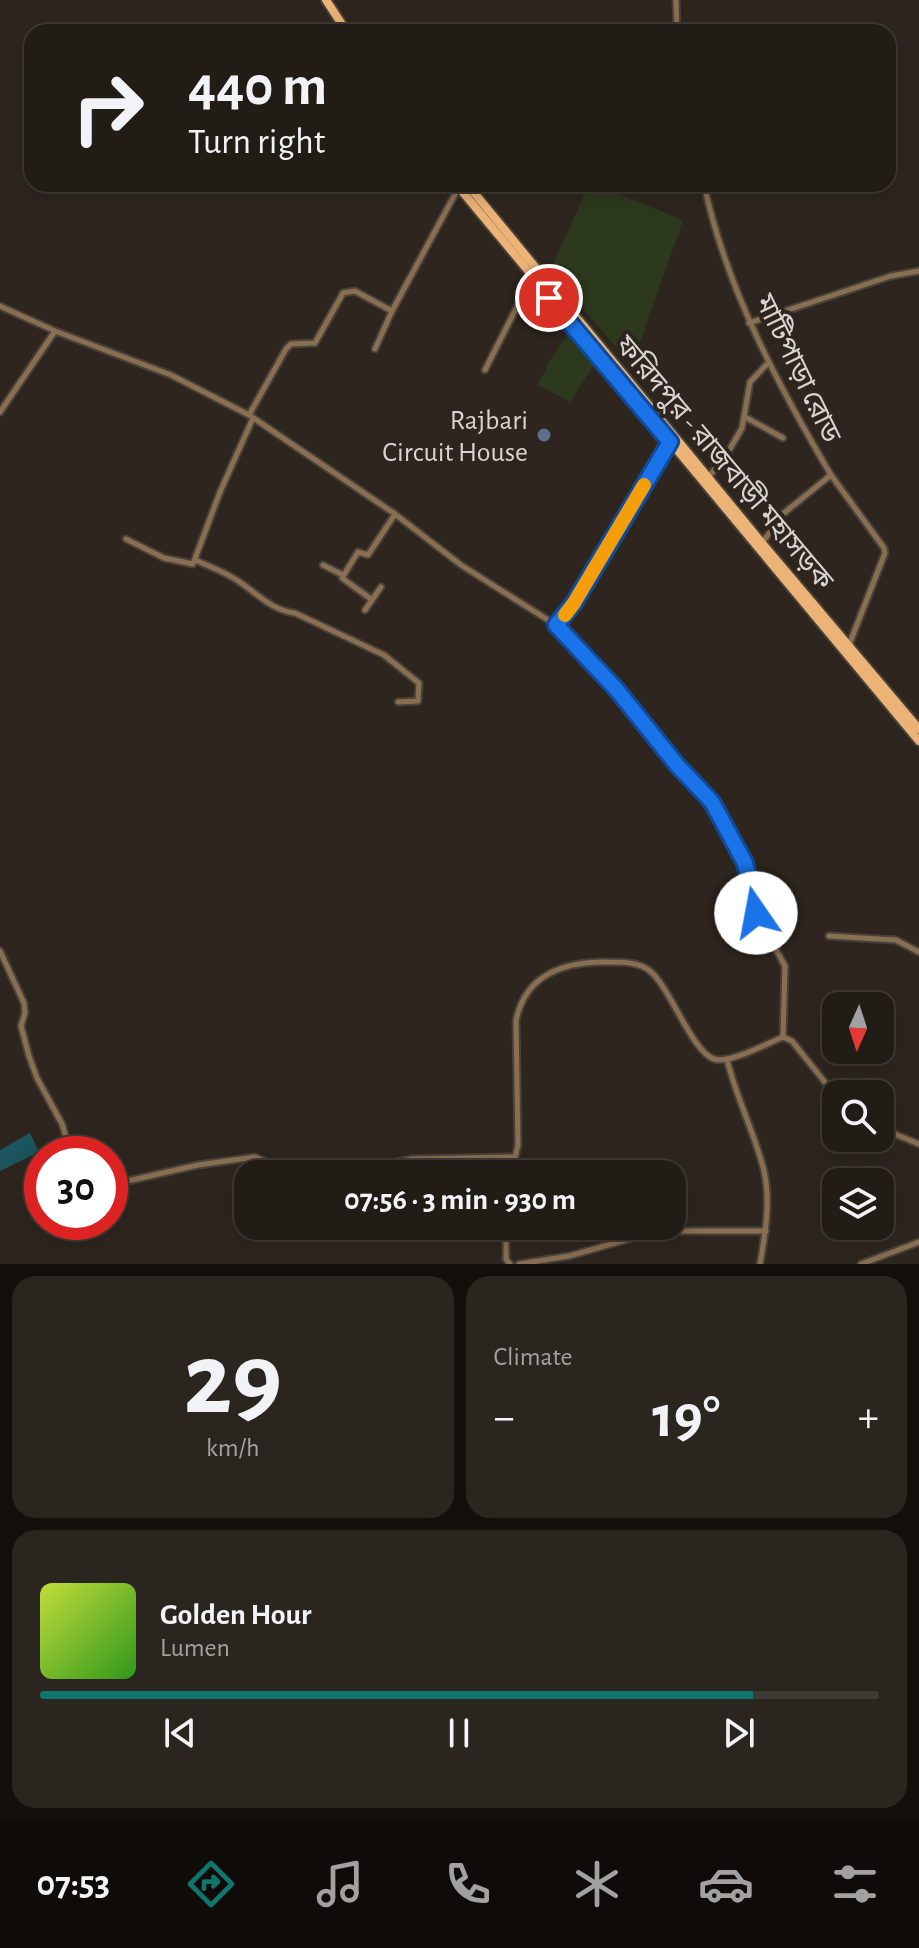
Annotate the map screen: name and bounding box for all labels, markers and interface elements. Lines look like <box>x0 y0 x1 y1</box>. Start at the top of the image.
icon: right <box>56 56 160 160</box>
text: 440 m <box>188 59 327 115</box>
text: Turn right <box>188 124 325 160</box>
pin <box>515 264 583 332</box>
icon: arrive <box>527 276 571 320</box>
street label: মাটিপাড়া রোড <box>749 288 849 448</box>
street label: ফরিদপুর - রাজবাড়ী মহাসড়ক <box>608 328 841 596</box>
place label: Rajbari Circuit House <box>382 407 528 467</box>
marker: Rajbari Circuit House <box>535 426 553 444</box>
position arrow <box>714 871 798 955</box>
north arrow <box>822 992 894 1064</box>
map controls <box>822 992 894 1240</box>
button: search <box>822 1080 894 1152</box>
speed limit sign: 30 <box>24 1136 128 1240</box>
button: layers <box>822 1168 894 1240</box>
text: 07:56 · 3 min · 930 m <box>344 1185 576 1215</box>
text: 29 <box>183 1329 282 1433</box>
text: Climate <box>494 1344 572 1370</box>
text: 19° <box>652 1388 720 1448</box>
text: − <box>494 1396 515 1440</box>
text: + <box>858 1396 879 1440</box>
text: km/h <box>206 1435 260 1461</box>
text: Golden Hour <box>160 1600 312 1630</box>
text: Lumen <box>160 1635 230 1661</box>
icon: previous <box>158 1711 202 1755</box>
icon: pause <box>437 1711 481 1755</box>
icon: next <box>717 1711 761 1755</box>
icon: directions <box>183 1856 239 1912</box>
icon: music <box>312 1856 368 1912</box>
icon: phone <box>440 1856 496 1912</box>
icon: climate <box>569 1856 625 1912</box>
icon: car <box>698 1856 754 1912</box>
icon: filters <box>827 1856 883 1912</box>
text: 07:53 <box>36 1866 110 1902</box>

